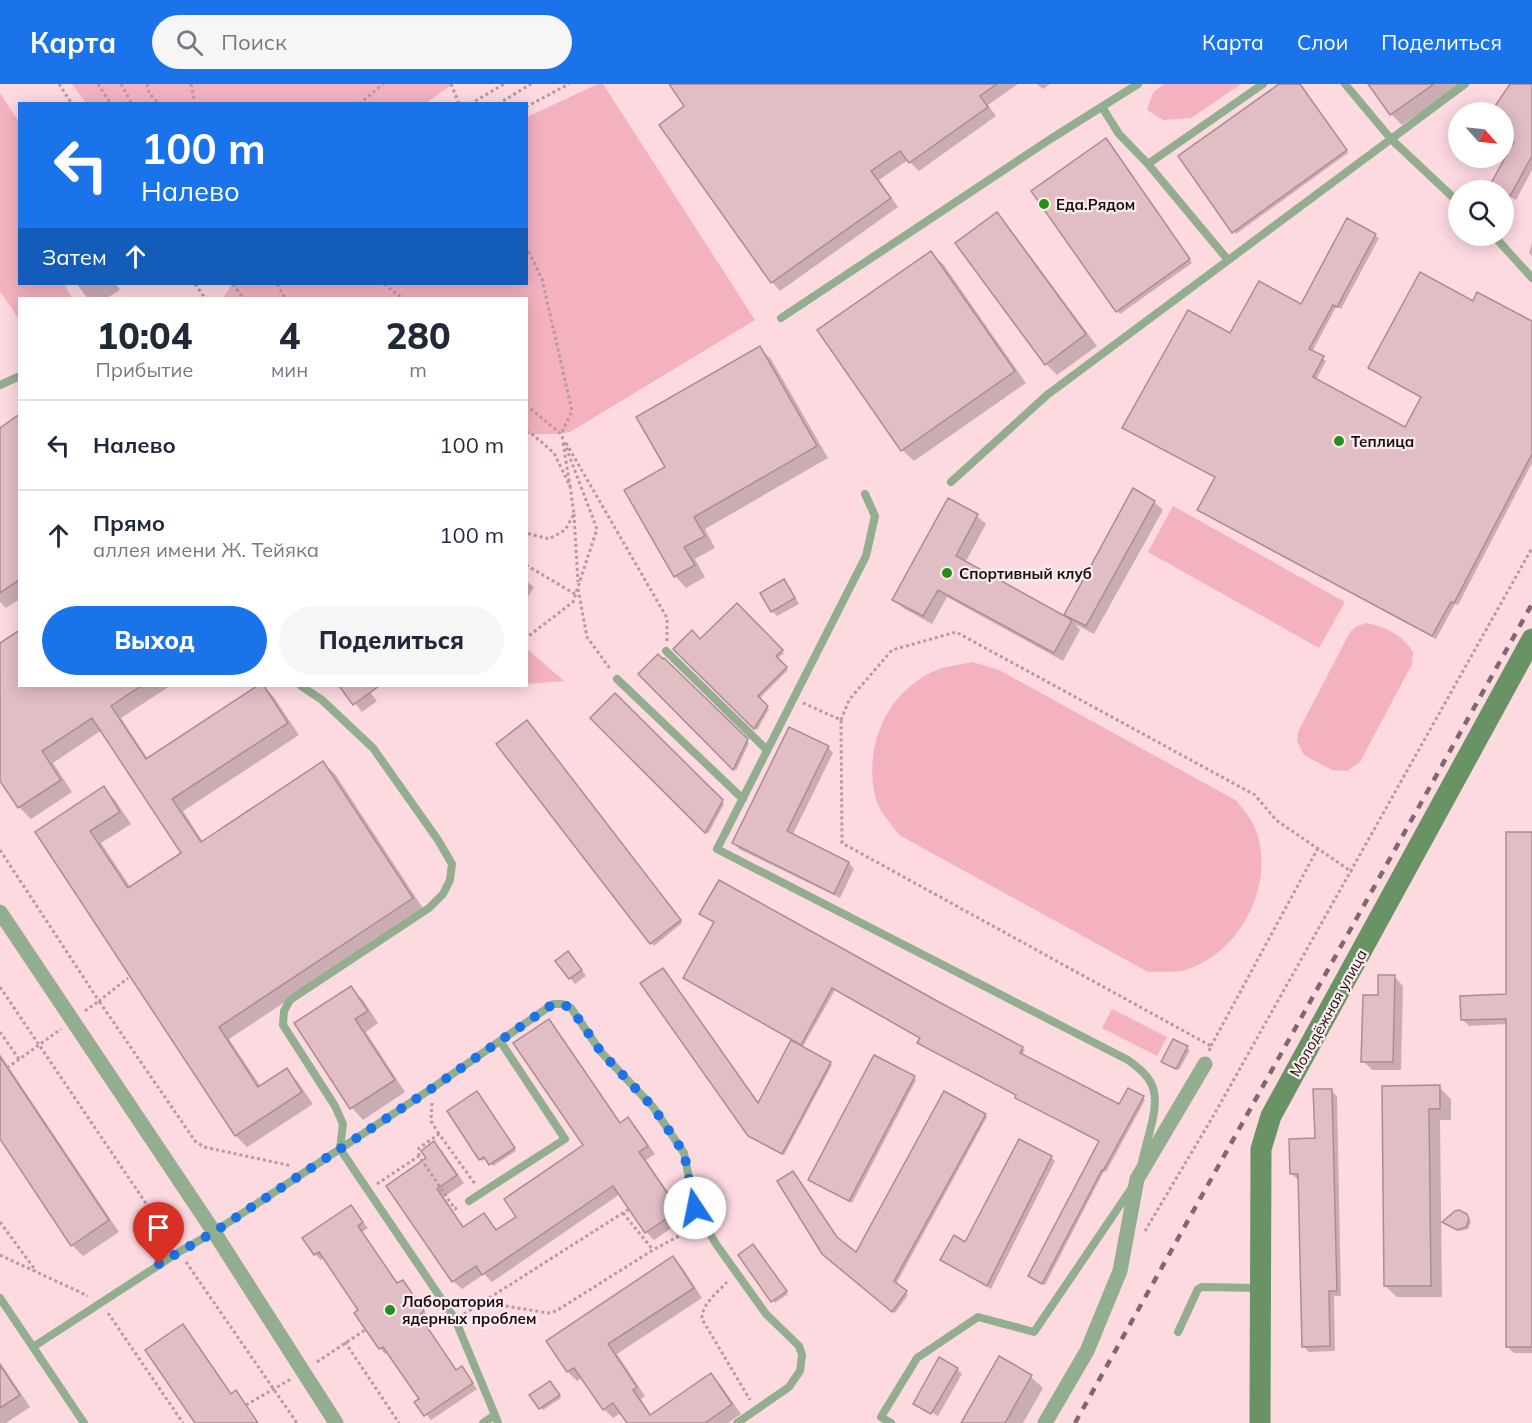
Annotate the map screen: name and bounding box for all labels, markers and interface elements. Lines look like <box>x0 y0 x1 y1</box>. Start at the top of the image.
search box <box>152 15 572 69</box>
text: Карта <box>30 25 116 60</box>
icon: search <box>173 26 206 59</box>
text: Поиск <box>221 28 287 56</box>
text: Карта <box>1202 29 1264 55</box>
text: Слои <box>1297 29 1348 55</box>
text: Поделиться <box>1381 29 1502 55</box>
north arrow <box>1448 102 1514 168</box>
map controls <box>1448 102 1514 246</box>
text: 100 m <box>141 122 266 175</box>
icon: left <box>42 126 120 204</box>
text: Налево <box>141 174 240 208</box>
button: search <box>1448 180 1514 246</box>
place label: Еда.Рядом <box>1056 195 1135 214</box>
marker: Еда.Рядом <box>1037 197 1051 211</box>
icon: ahead <box>119 240 152 273</box>
text: Затем <box>42 243 107 271</box>
text: 10:04 <box>97 313 192 358</box>
text: 4 <box>279 313 300 358</box>
text: 280 <box>386 313 451 358</box>
text: Прибытие <box>95 357 193 382</box>
text: мин <box>271 357 308 382</box>
text: m <box>409 357 427 382</box>
icon: left <box>42 429 75 462</box>
text: Налево <box>93 431 176 459</box>
text: 100 m <box>439 431 504 459</box>
place label: Теплица <box>1351 432 1414 451</box>
marker: Теплица <box>1332 434 1346 448</box>
text: Прямо <box>93 509 165 537</box>
icon: ahead <box>42 519 75 552</box>
text: 100 m <box>439 521 504 549</box>
text: аллея имени Ж. Тейяка <box>93 537 319 562</box>
place label: Спортивный клуб <box>959 564 1092 583</box>
marker: Спортивный клуб <box>940 566 954 580</box>
button: Выход <box>42 606 267 675</box>
button: Поделиться <box>279 606 504 675</box>
street label: Молодёжная улица <box>1285 946 1371 1080</box>
position arrow <box>663 1176 727 1240</box>
pin <box>133 1202 184 1264</box>
icon: arrive <box>142 1211 175 1244</box>
place label: Лаборатория ядерных проблем <box>402 1292 536 1328</box>
marker: Лаборатория ядерных проблем <box>383 1303 397 1317</box>

